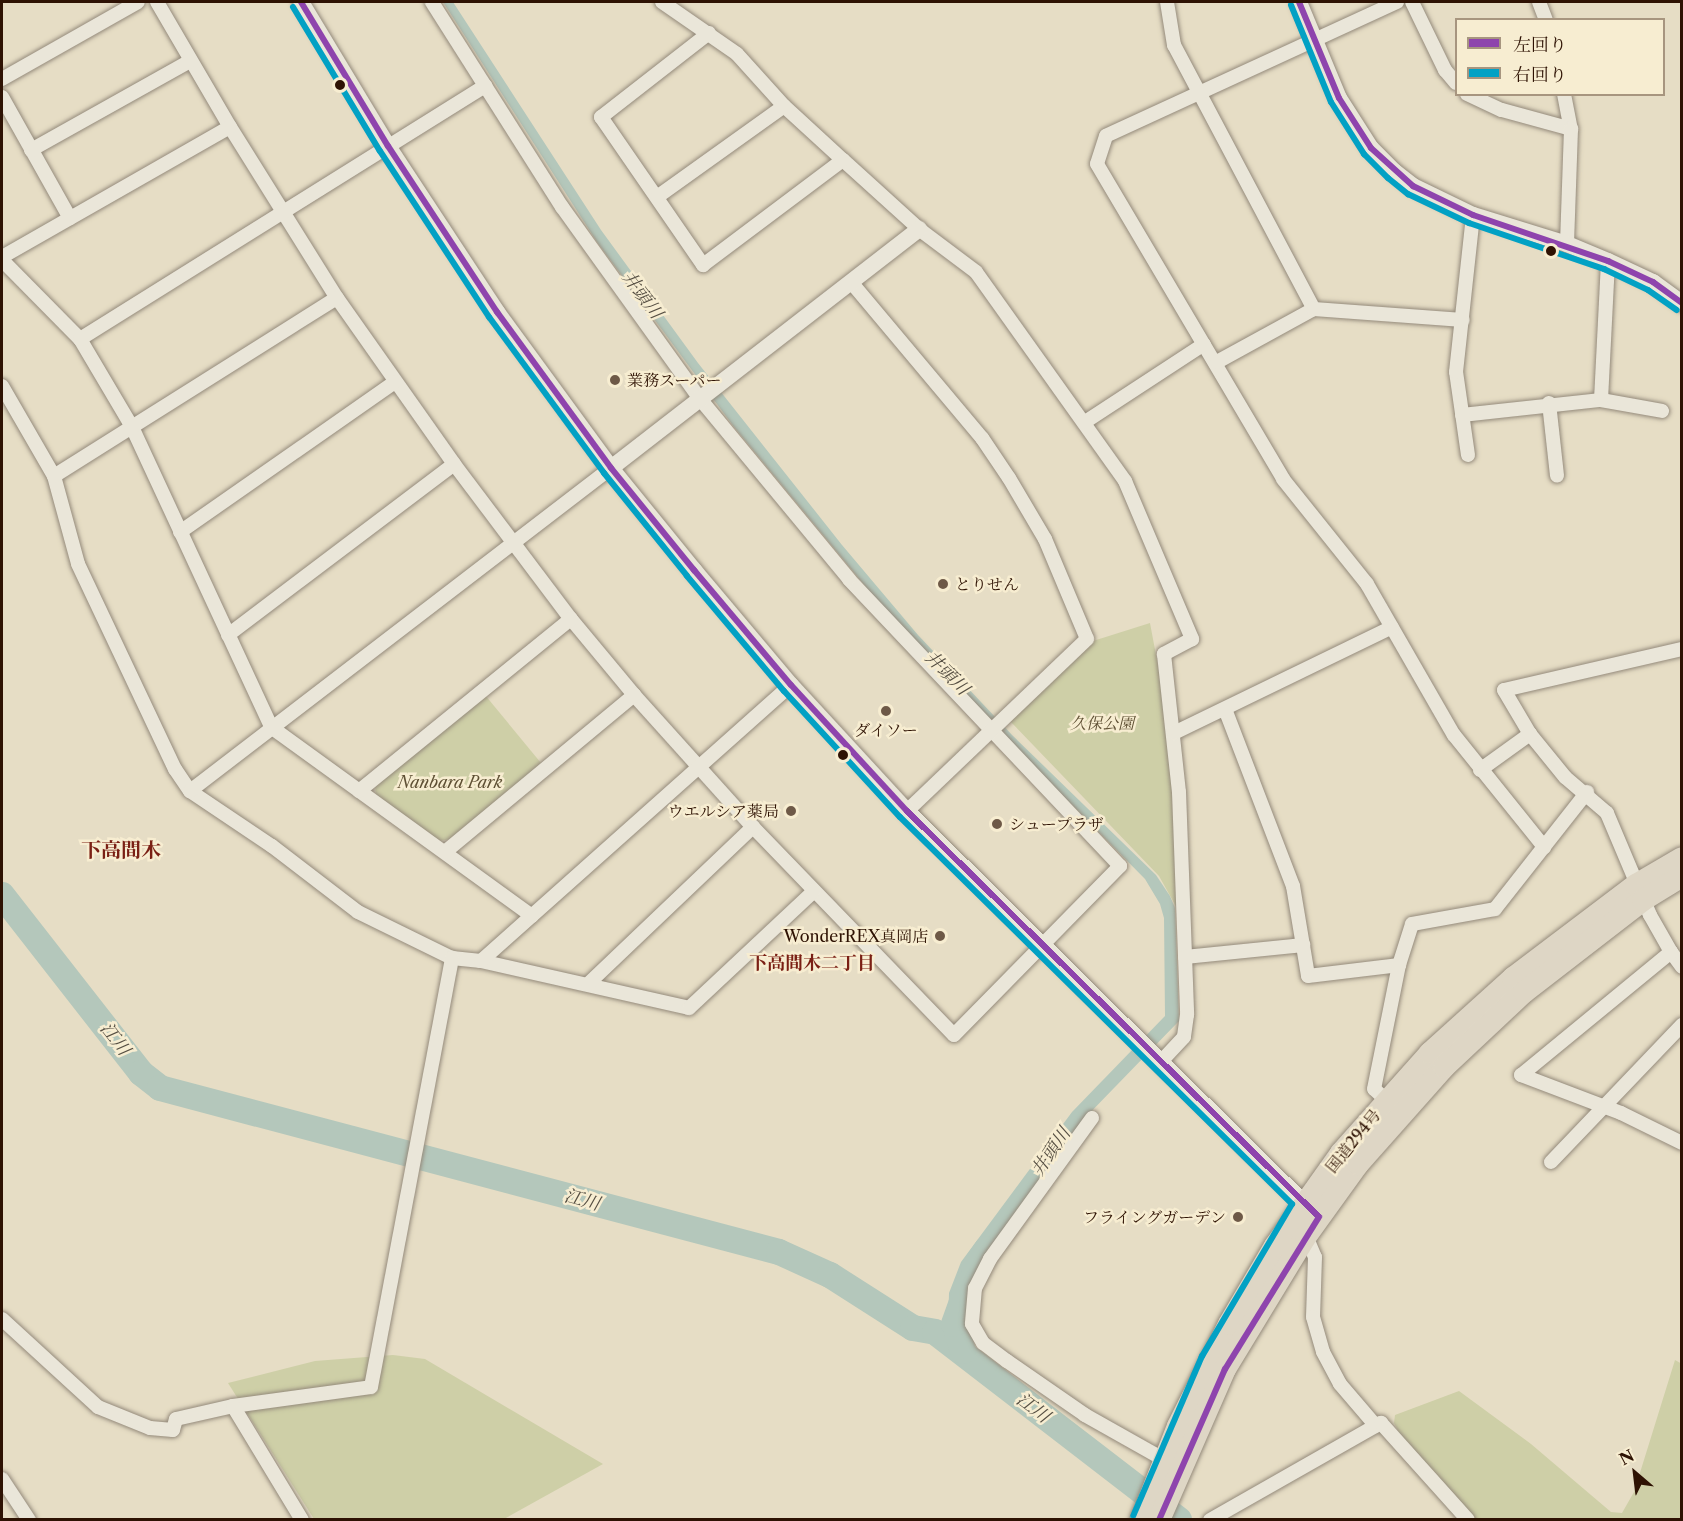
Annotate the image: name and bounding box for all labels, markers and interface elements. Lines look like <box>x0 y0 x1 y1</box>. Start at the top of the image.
legend <box>1455 18 1665 96</box>
text: 左回り <box>1513 34 1567 56</box>
text: 右回り <box>1513 64 1567 86</box>
unlabelled marker <box>334 79 346 91</box>
unlabelled marker <box>1545 245 1557 257</box>
water label: 井頭川 <box>617 267 667 323</box>
place label: 業務スーパー <box>627 370 722 390</box>
marker: 業務スーパー <box>608 373 622 387</box>
place label: とりせん <box>955 574 1019 594</box>
marker: とりせん <box>936 577 950 591</box>
water label: 井頭川 <box>920 646 974 700</box>
marker: ダイソー <box>879 704 893 718</box>
park label: 久保公園 <box>1070 713 1134 733</box>
place label: ダイソー <box>854 720 918 740</box>
unlabelled marker <box>837 749 849 761</box>
park label: Nanbara Park <box>398 772 502 792</box>
place label: ウエルシア薬局 <box>667 801 779 821</box>
marker: ウエルシア薬局 <box>784 804 798 818</box>
place label: シュープラザ <box>1009 814 1105 834</box>
marker: シュープラザ <box>990 817 1004 831</box>
district label: 下高間木 <box>81 838 161 862</box>
place label: WonderREX真岡店 <box>784 926 928 946</box>
marker: WonderREX真岡店 <box>933 929 947 943</box>
district label: 下高間木二丁目 <box>749 952 875 974</box>
water label: 江川 <box>95 1018 135 1060</box>
street label: 国道294号 <box>1322 1105 1384 1177</box>
water label: 井頭川 <box>1027 1124 1075 1180</box>
water label: 江川 <box>562 1185 602 1215</box>
place label: フライングガーデン <box>1082 1207 1226 1227</box>
marker: フライングガーデン <box>1231 1210 1245 1224</box>
water label: 江川 <box>1012 1389 1054 1427</box>
north arrow <box>1605 1443 1665 1503</box>
text: N <box>1616 1445 1637 1469</box>

